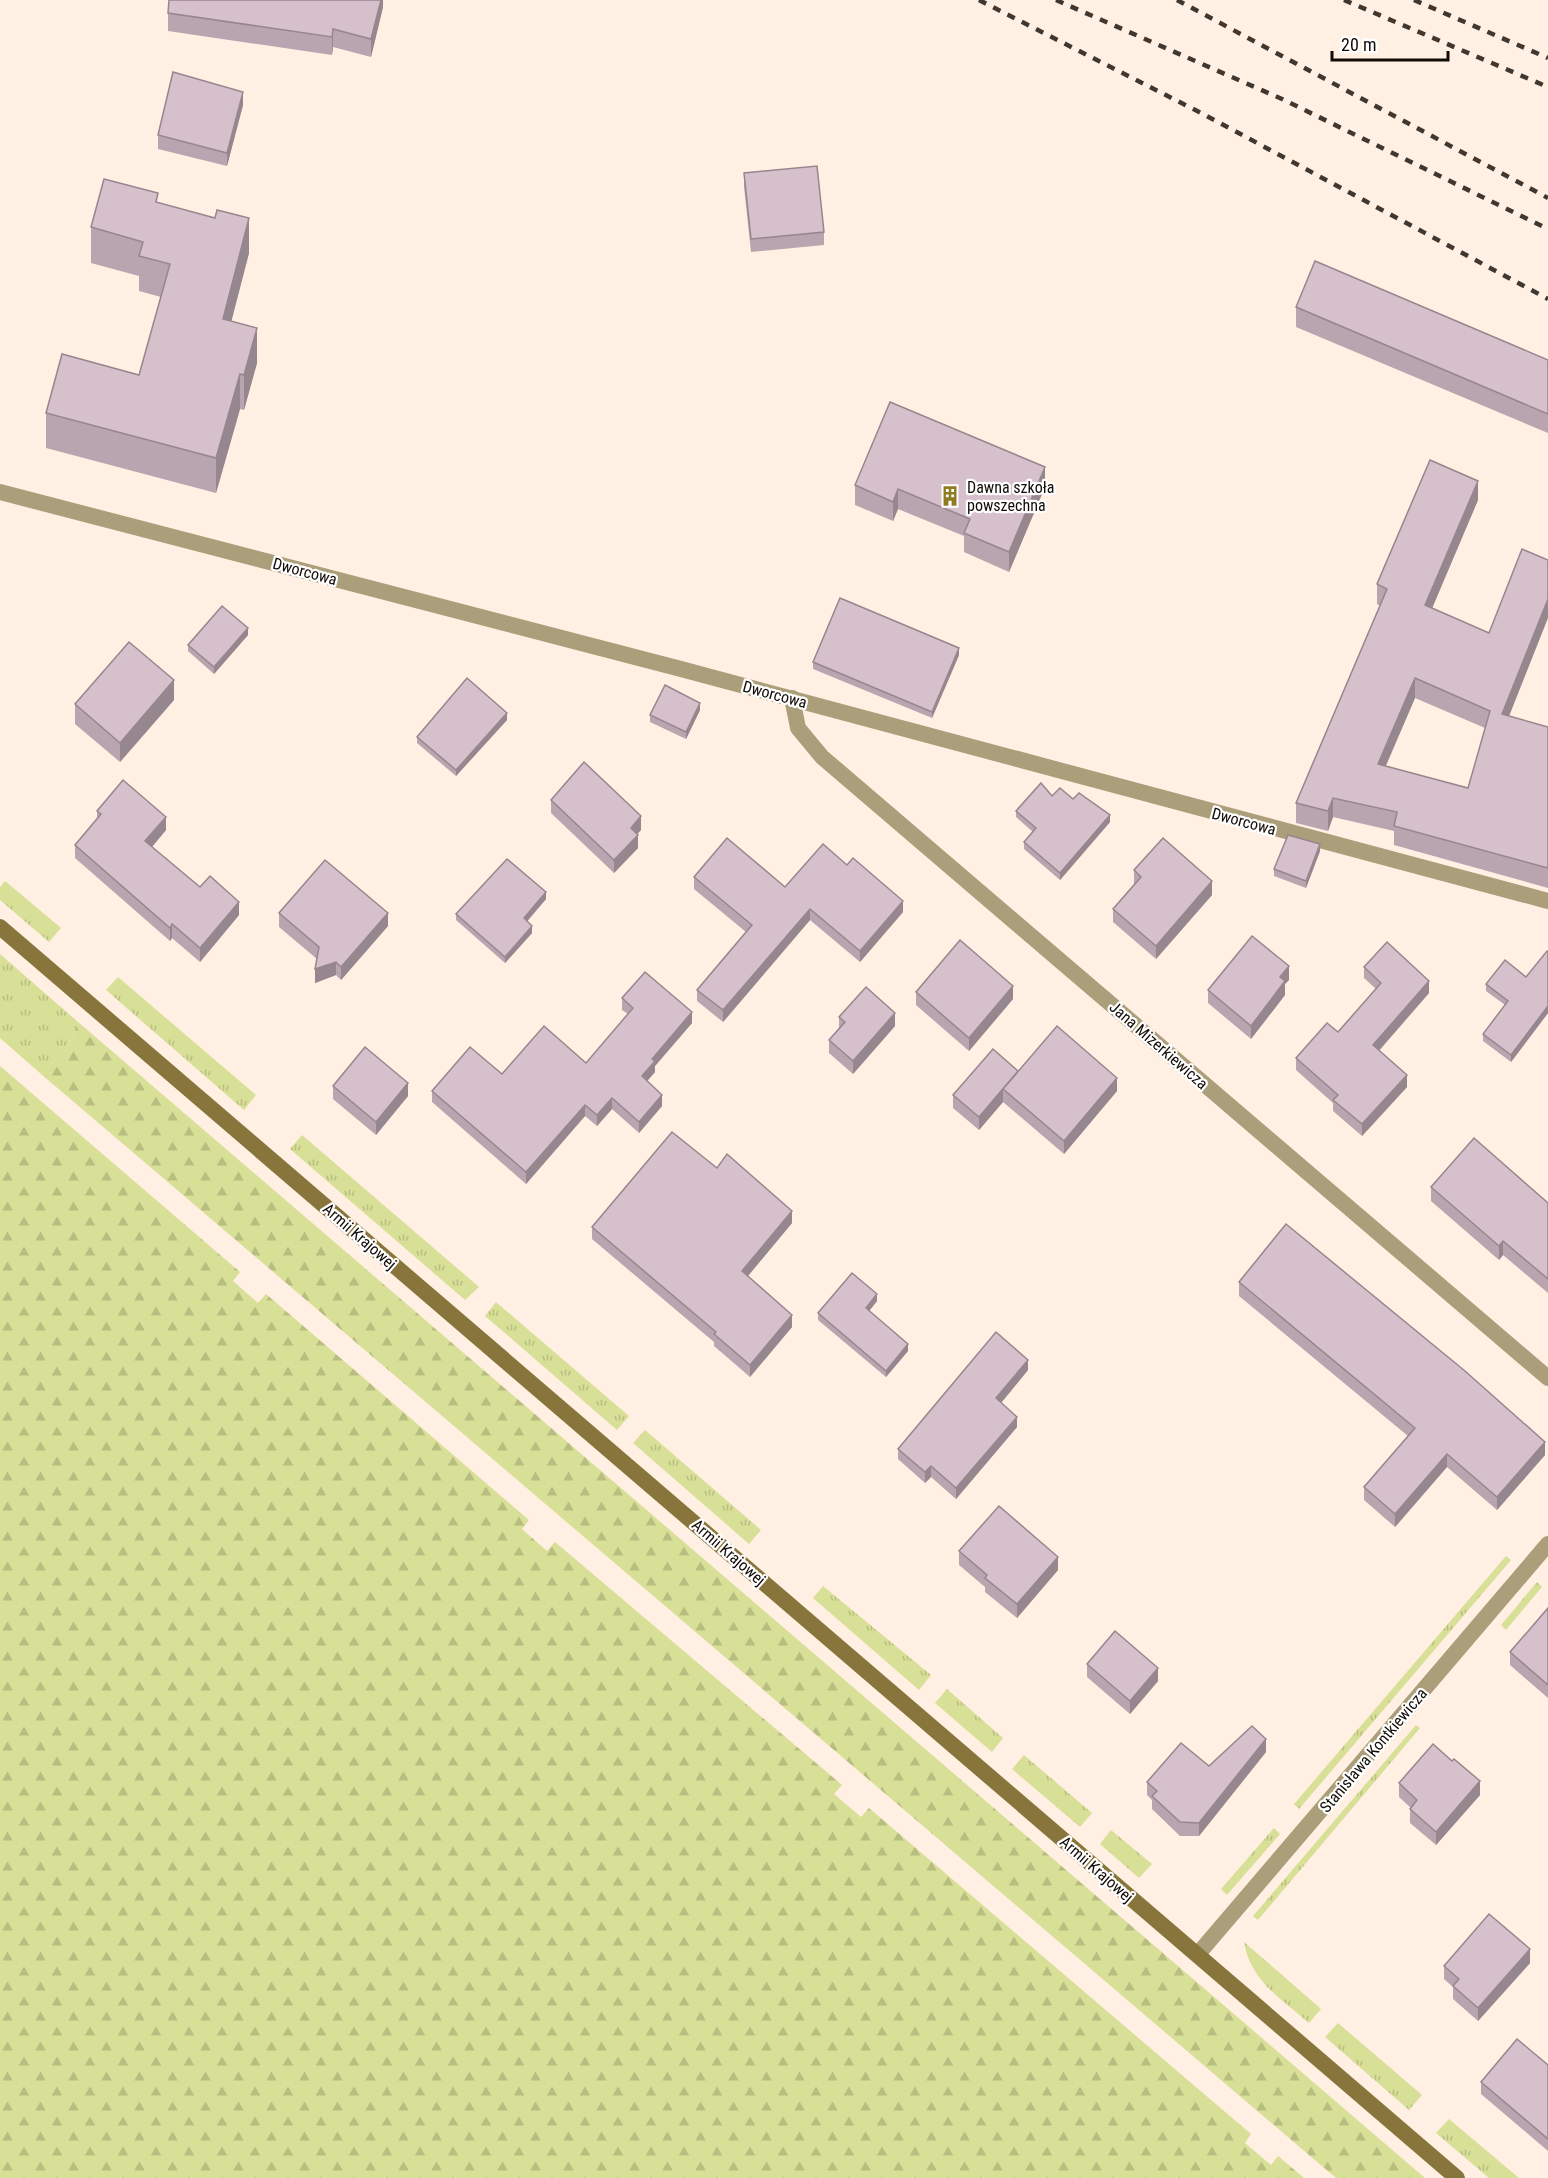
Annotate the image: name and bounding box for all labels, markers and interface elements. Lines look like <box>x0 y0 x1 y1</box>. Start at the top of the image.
scale bar <box>1332 24 1448 62</box>
text: 20 m <box>1341 34 1376 55</box>
place label: Dawna szkoła powszechna <box>967 478 1055 515</box>
building icon: Dawna szkoła powszechna <box>938 484 962 508</box>
street label: Dworcowa <box>271 554 339 589</box>
street label: Dworcowa <box>741 677 809 712</box>
street label: Dworcowa <box>1210 804 1278 839</box>
street label: Jana Mizerkiewicza <box>1106 998 1212 1093</box>
street label: Armii Krajowej <box>319 1199 400 1273</box>
street label: Armii Krajowej <box>688 1515 769 1589</box>
street label: Stanisława Kontkiewicza <box>1316 1684 1431 1816</box>
street label: Armii Krajowej <box>1056 1832 1137 1906</box>

